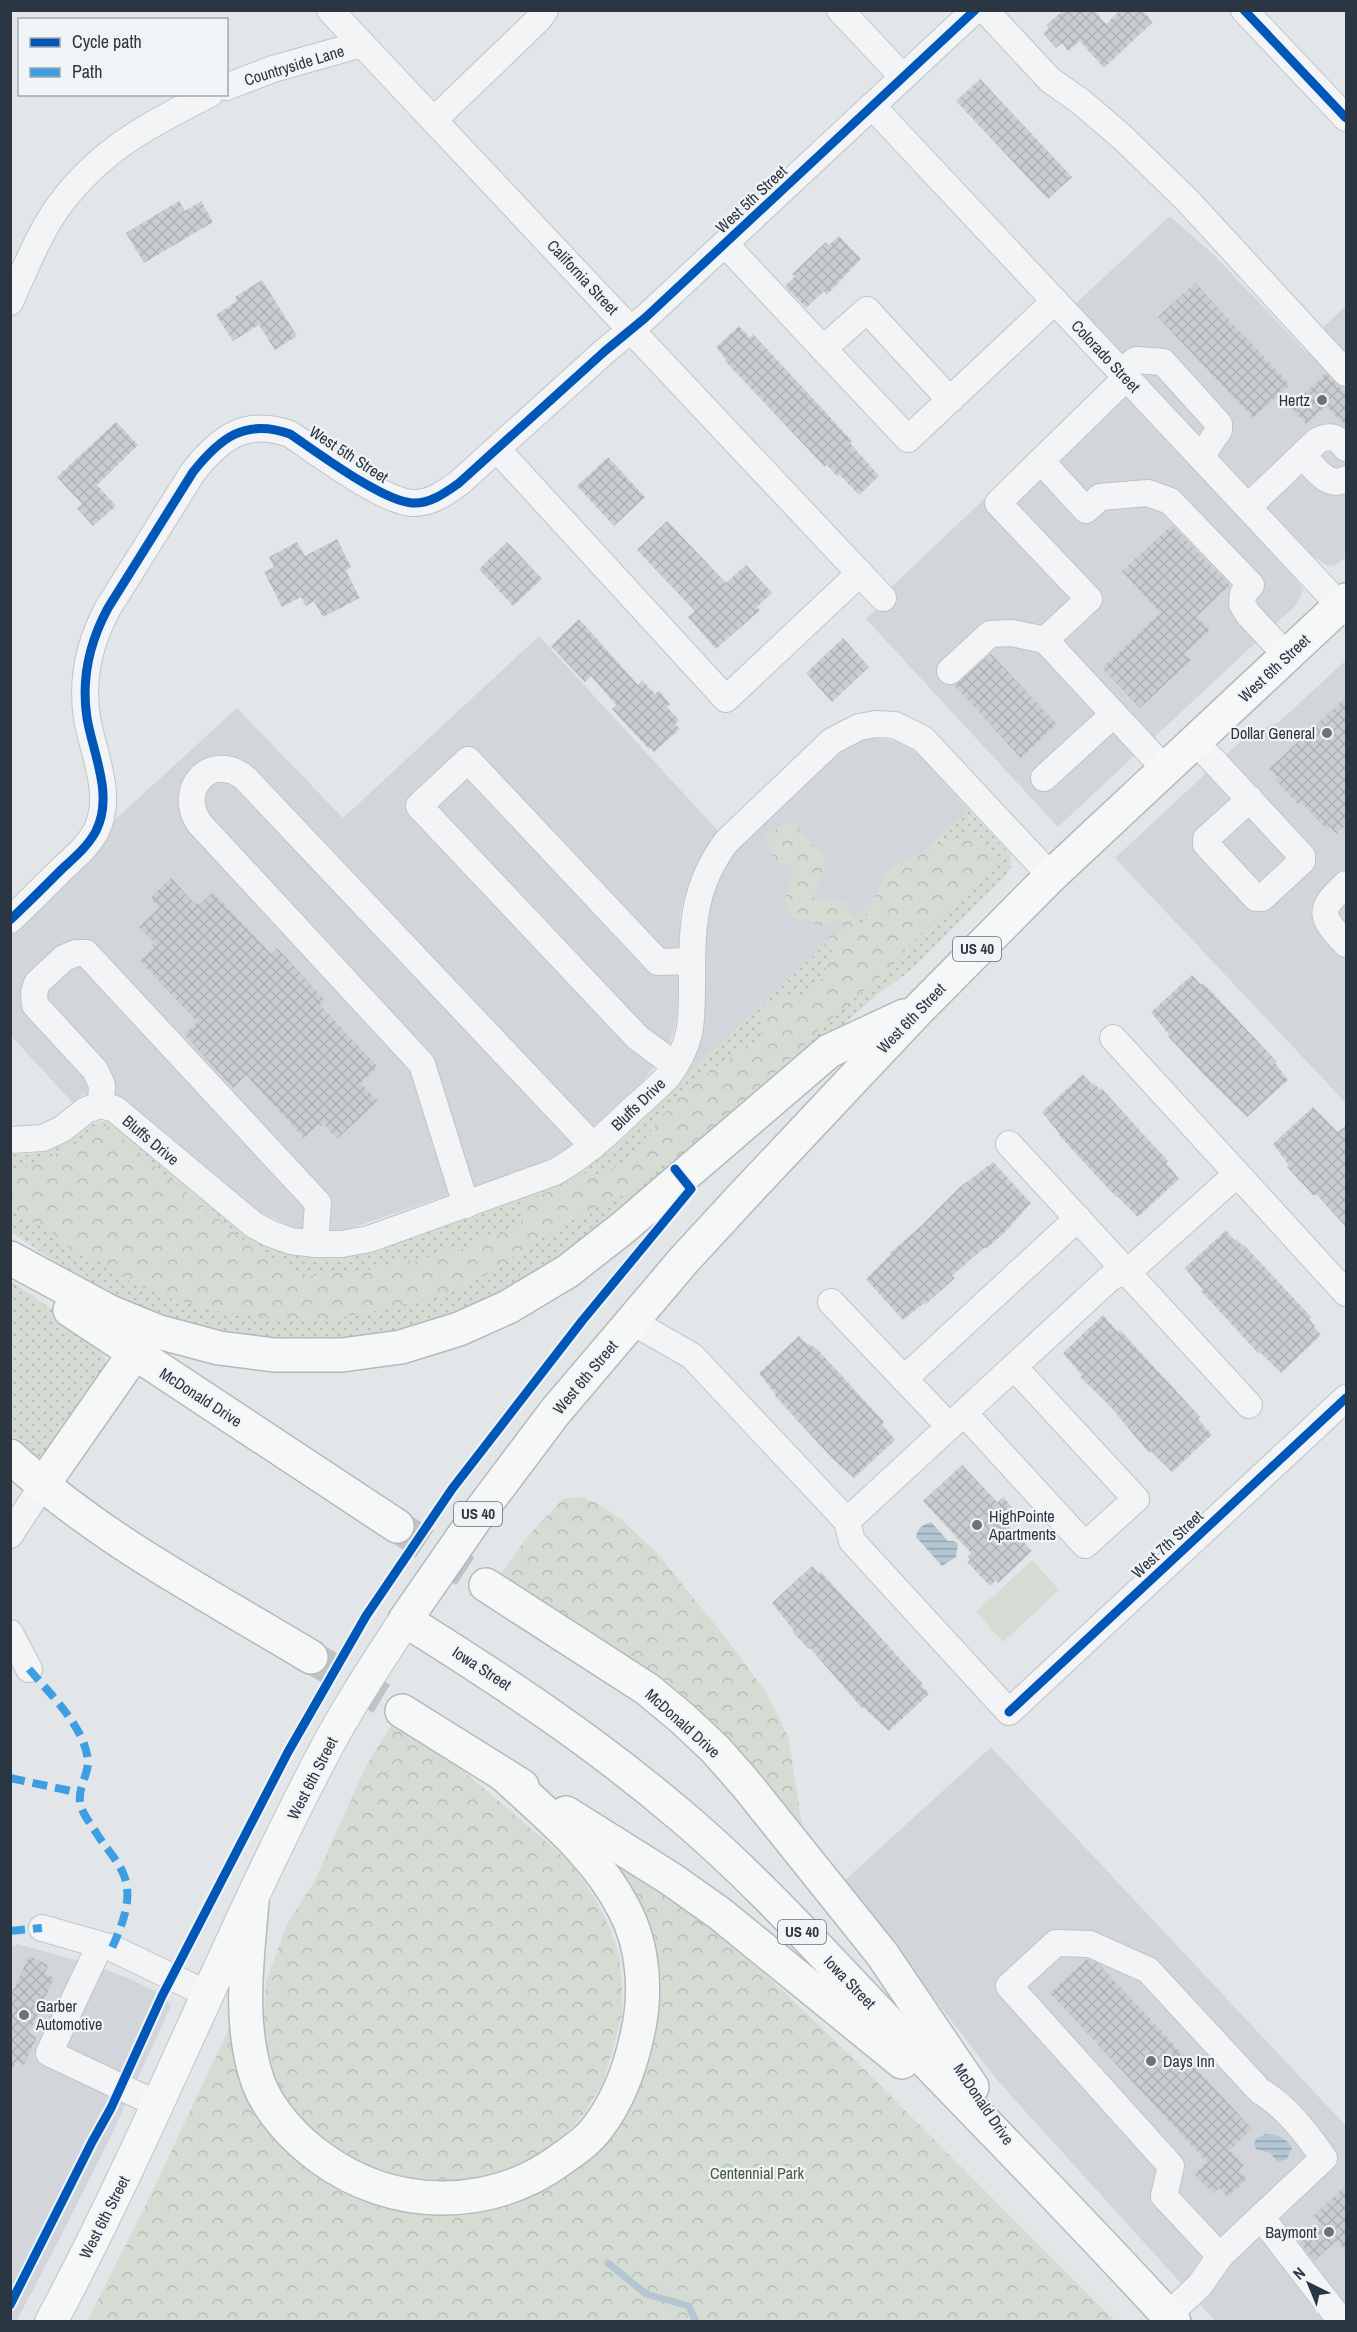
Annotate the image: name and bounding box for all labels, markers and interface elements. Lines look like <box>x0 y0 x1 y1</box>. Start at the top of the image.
legend <box>18 18 228 96</box>
text: Cycle path <box>72 29 142 54</box>
street label: Countryside Lane <box>241 39 347 91</box>
text: Path <box>72 59 102 84</box>
street label: West 5th Street <box>711 160 792 238</box>
street label: California Street <box>542 235 624 320</box>
street label: Colorado Street <box>1067 315 1146 397</box>
place label: Hertz <box>1279 389 1310 411</box>
marker: Hertz <box>1315 393 1329 407</box>
street label: West 5th Street <box>305 420 393 488</box>
street label: West 6th Street <box>1234 629 1315 707</box>
place label: Dollar General <box>1230 722 1315 744</box>
marker: Dollar General <box>1320 726 1334 740</box>
road number: US 40 <box>953 937 1001 961</box>
street label: West 6th Street <box>872 978 950 1058</box>
street label: Bluffs Drive <box>606 1073 670 1135</box>
street label: Bluffs Drive <box>118 1110 184 1170</box>
street label: West 6th Street <box>548 1335 623 1419</box>
street label: McDonald Drive <box>156 1362 246 1432</box>
road number: US 40 <box>454 1502 502 1526</box>
place label: HighPointe Apartments <box>988 1505 1056 1545</box>
street label: West 7th Street <box>1127 1505 1208 1583</box>
marker: HighPointe Apartments <box>970 1518 984 1532</box>
street label: Iowa Street <box>448 1641 516 1695</box>
street label: McDonald Drive <box>641 1683 725 1763</box>
street label: West 6th Street <box>282 1733 342 1823</box>
road number: US 40 <box>778 1920 826 1944</box>
street label: Iowa Street <box>819 1950 881 2014</box>
place label: Garber Automotive <box>35 1995 102 2035</box>
marker: Garber Automotive <box>17 2008 31 2022</box>
place label: Days Inn <box>1163 2050 1215 2072</box>
marker: Days Inn <box>1144 2054 1158 2068</box>
street label: McDonald Drive <box>949 2059 1019 2149</box>
park label: Centennial Park <box>710 2162 804 2184</box>
street label: West 6th Street <box>74 2172 134 2262</box>
place label: Baymont <box>1265 2221 1317 2243</box>
marker: Baymont <box>1322 2225 1336 2239</box>
north arrow <box>1279 2254 1339 2314</box>
text: N <box>1288 2262 1310 2284</box>

